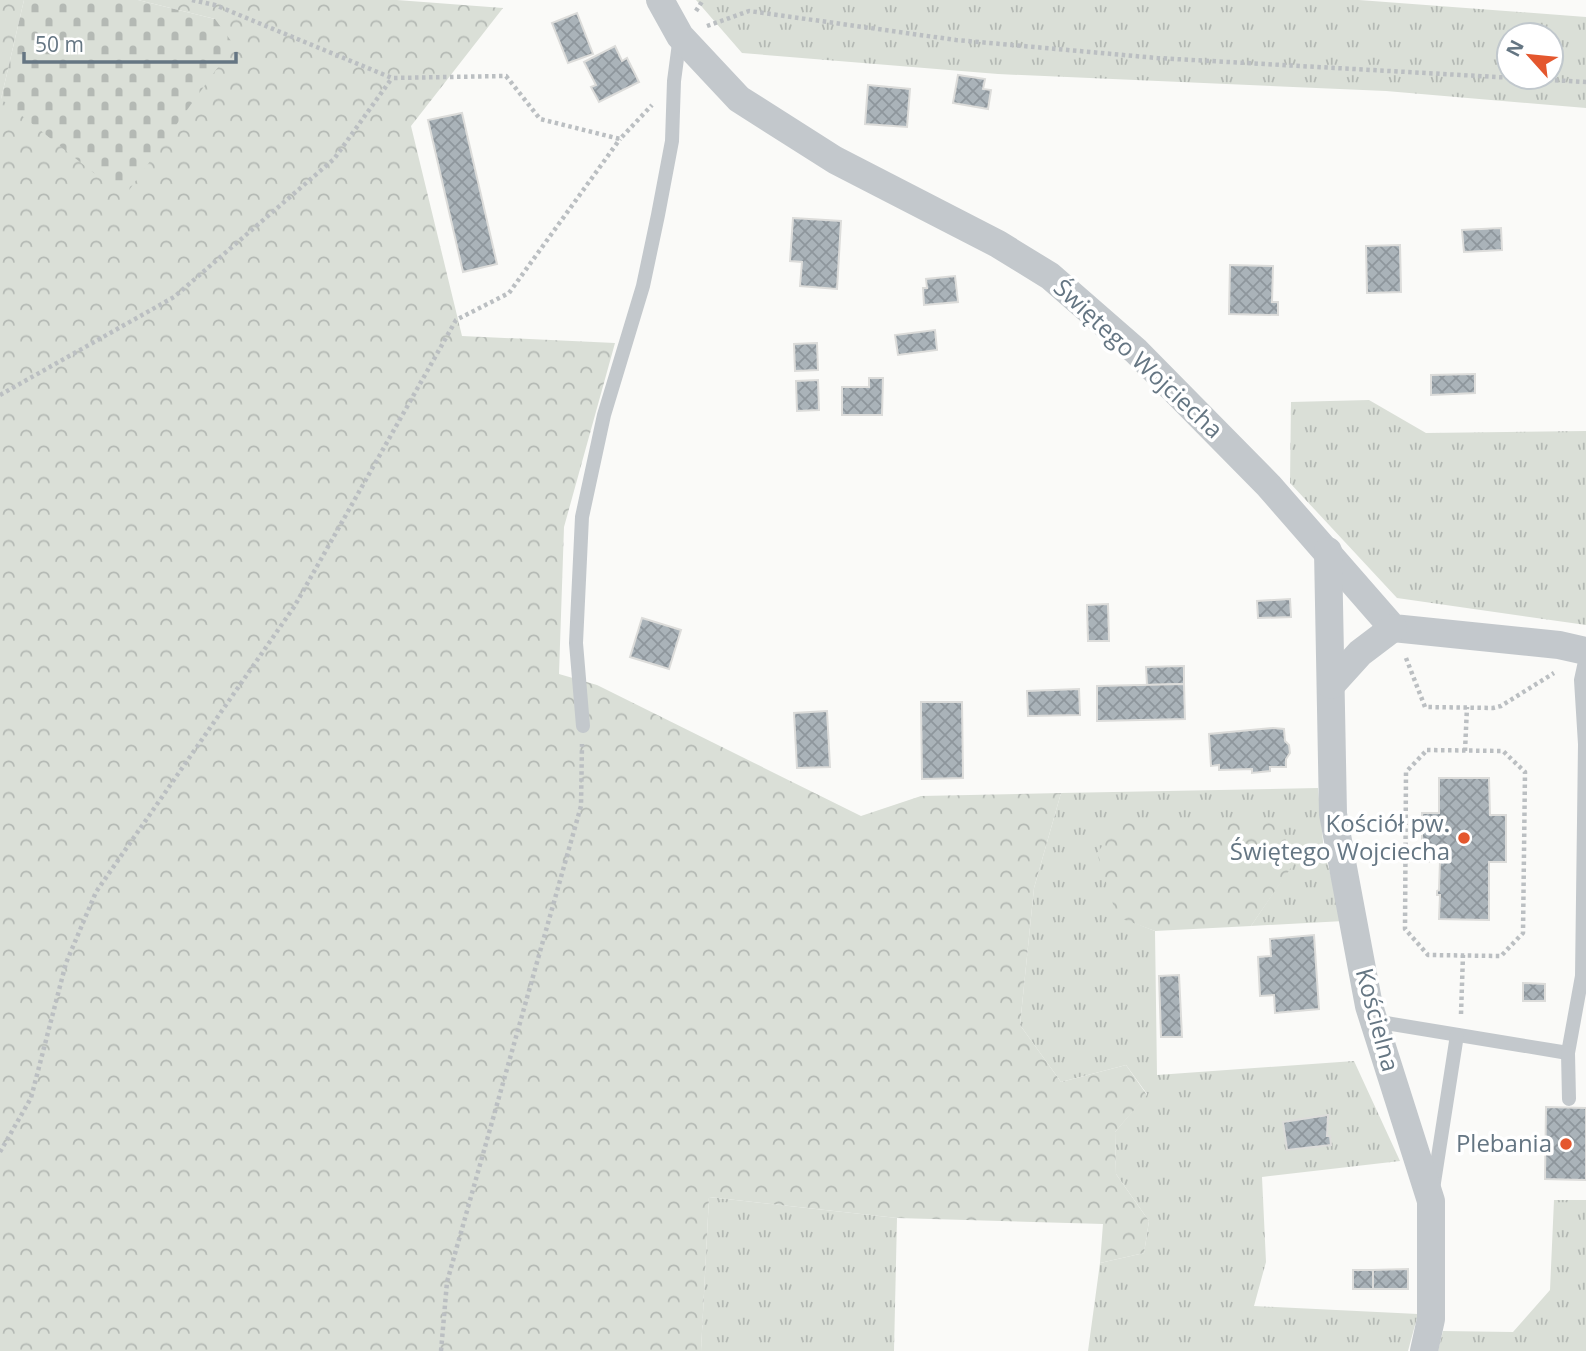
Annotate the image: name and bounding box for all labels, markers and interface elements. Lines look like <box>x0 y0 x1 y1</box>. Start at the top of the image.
scale bar <box>24 21 236 65</box>
north arrow <box>1495 21 1565 91</box>
text: 50 m <box>35 30 84 58</box>
text: N <box>1500 35 1530 61</box>
street label: Świętego Wojciecha <box>1047 271 1231 445</box>
place label: Kościół pw. Świętego Wojciecha <box>1230 806 1450 867</box>
marker: Kościół pw. Świętego Wojciecha <box>1456 830 1472 846</box>
street label: Kościelna <box>1349 964 1408 1075</box>
place label: Plebania <box>1456 1126 1552 1159</box>
marker: Plebania <box>1558 1136 1574 1152</box>

